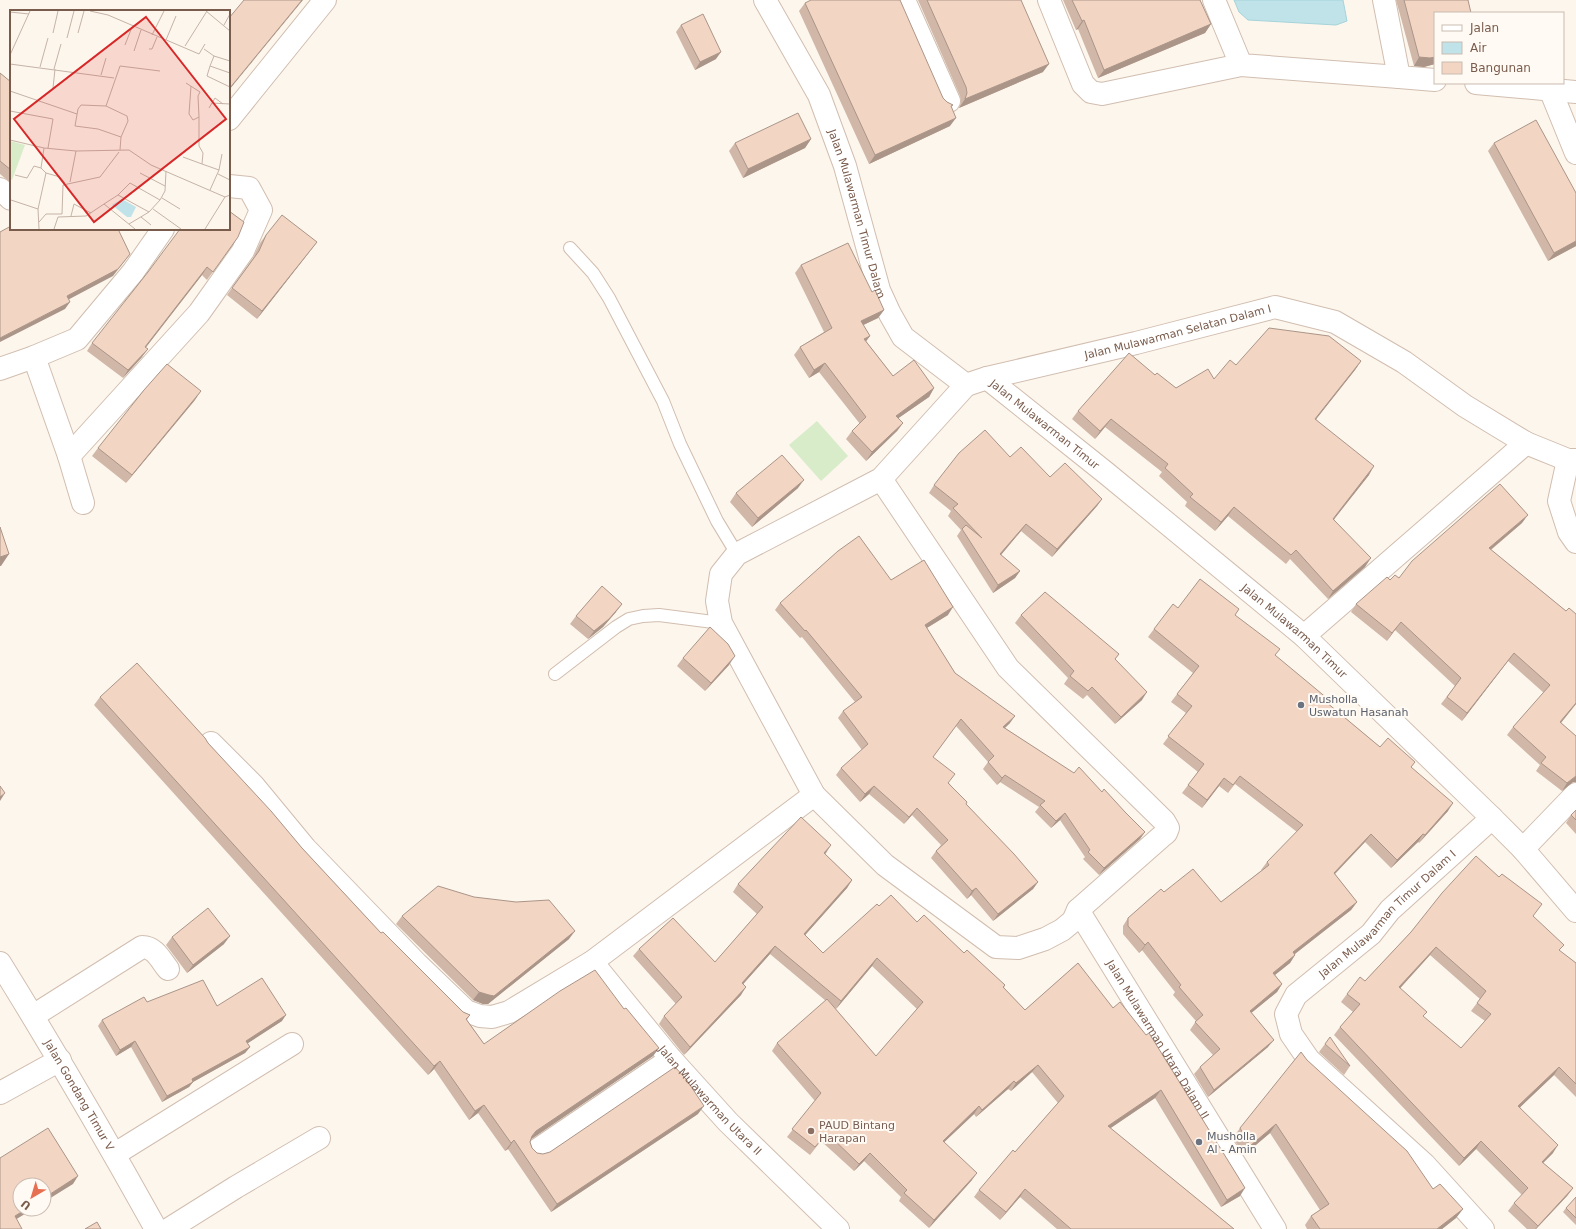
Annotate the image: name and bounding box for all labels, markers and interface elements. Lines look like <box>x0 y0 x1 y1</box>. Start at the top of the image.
inset map <box>10 10 230 230</box>
legend <box>1434 12 1564 84</box>
text: Jalan <box>1469 21 1499 35</box>
text: Air <box>1470 41 1487 55</box>
text: Bangunan <box>1470 61 1531 75</box>
street label: Jalan Mulawarman Timur Dalam <box>825 127 888 300</box>
street label: Jalan Mulawarman Selatan Dalam I <box>1082 302 1273 362</box>
street label: Jalan Mulawarman Timur <box>986 376 1102 472</box>
street label: Jalan Mulawarman Timur <box>1238 581 1350 681</box>
place label: Musholla Uswatun Hasanah <box>1309 693 1408 719</box>
marker: Musholla Uswatun Hasanah <box>1296 700 1306 710</box>
street label: Jalan Mulawarman Timur Dalam I <box>1316 848 1459 981</box>
street label: Jalan Mulawarman Utara Dalam II <box>1103 957 1211 1121</box>
street label: Jalan Gondang Timur V <box>41 1036 117 1153</box>
street label: Jalan Mulawarman Utara II <box>655 1042 764 1158</box>
place label: PAUD Bintang Harapan <box>819 1119 895 1145</box>
marker: PAUD Bintang Harapan <box>806 1126 816 1136</box>
place label: Musholla Al - Amin <box>1207 1130 1257 1156</box>
marker: Musholla Al - Amin <box>1194 1137 1204 1147</box>
north arrow <box>12 1177 52 1217</box>
text: U <box>19 1197 34 1212</box>

